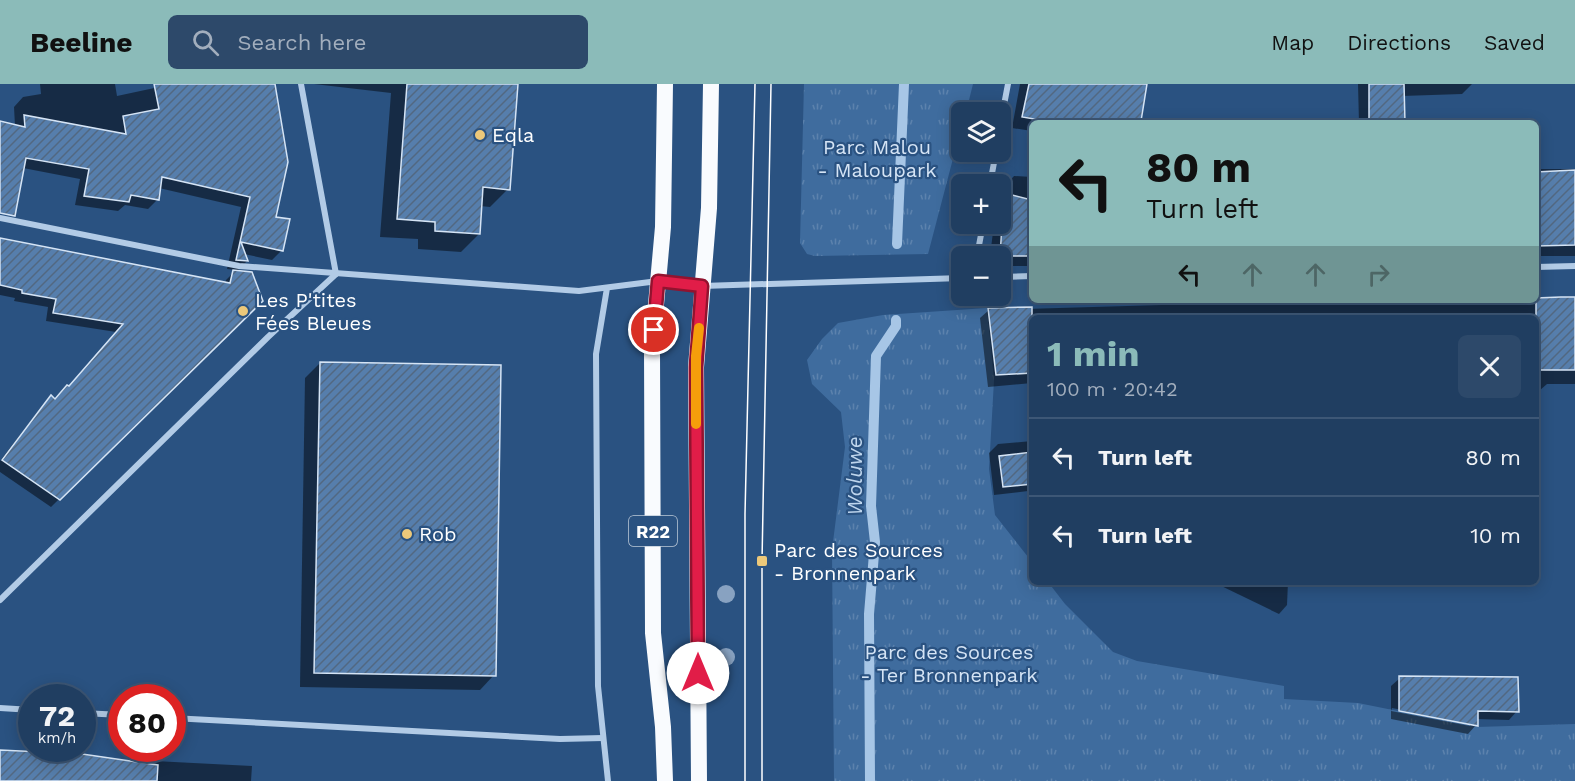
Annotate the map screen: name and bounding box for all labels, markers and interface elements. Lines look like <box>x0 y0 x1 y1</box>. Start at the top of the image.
search box <box>168 15 588 69</box>
text: Beeline <box>30 26 132 59</box>
icon: search <box>189 26 222 59</box>
text: Search here <box>237 30 366 55</box>
text: Map <box>1271 30 1314 55</box>
text: Directions <box>1347 30 1451 55</box>
text: Saved <box>1484 30 1545 55</box>
map controls <box>951 102 1011 306</box>
button: layers <box>951 102 1011 162</box>
place label: Eqla <box>492 123 534 147</box>
marker: Eqla <box>473 128 487 142</box>
park label: Parc Malou - Maloupark <box>817 135 937 182</box>
text: 80 m <box>1146 143 1251 192</box>
icon: left <box>1047 144 1125 222</box>
button: + <box>951 174 1011 234</box>
text: Turn left <box>1146 193 1258 225</box>
button: − <box>951 246 1011 306</box>
icon: left <box>1173 258 1206 291</box>
icon: ahead <box>1236 258 1269 291</box>
icon: ahead <box>1299 258 1332 291</box>
icon: right <box>1362 258 1395 291</box>
place label: Les P'tites Fées Bleues <box>255 288 372 335</box>
marker: Les P'tites Fées Bleues <box>236 304 250 318</box>
pin <box>628 304 679 355</box>
icon: arrive <box>637 313 670 346</box>
text: 1 min <box>1047 333 1139 375</box>
button: close <box>1458 335 1521 398</box>
text: 100 m · 20:42 <box>1047 377 1178 401</box>
water label: Woluwe <box>842 436 867 516</box>
icon: left <box>1047 441 1080 474</box>
text: Turn left <box>1098 445 1192 470</box>
text: 80 m <box>1465 445 1521 470</box>
road number: R22 <box>629 516 677 546</box>
icon: left <box>1047 519 1080 552</box>
place label: Rob <box>419 522 457 546</box>
text: Turn left <box>1098 523 1192 548</box>
text: 10 m <box>1470 523 1521 548</box>
marker: Rob <box>400 527 414 541</box>
place label: Parc des Sources - Bronnenpark <box>774 538 943 585</box>
marker: Parc des Sources - Bronnenpark <box>755 554 769 568</box>
park label: Parc des Sources - Ter Bronnenpark <box>860 640 1038 687</box>
position arrow <box>666 641 730 705</box>
speed limit sign: 80 <box>108 684 186 762</box>
text: 72 <box>39 698 75 733</box>
text: km/h <box>38 729 76 747</box>

